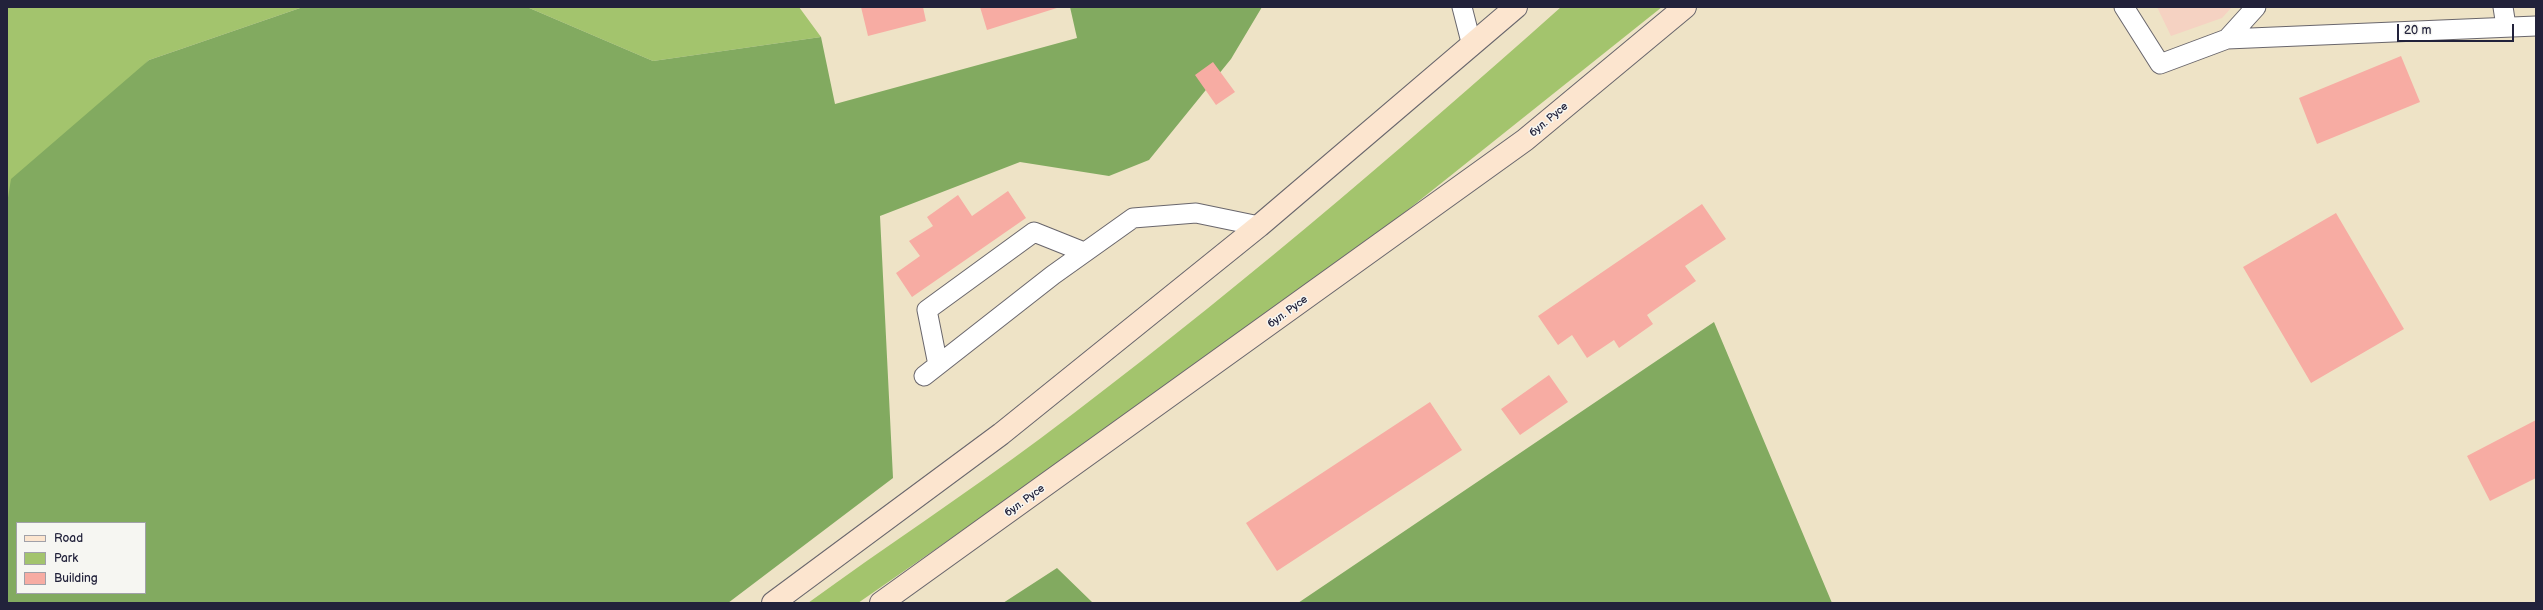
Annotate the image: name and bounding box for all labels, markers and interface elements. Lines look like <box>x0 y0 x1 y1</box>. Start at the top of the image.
scale bar <box>2399 16 2516 42</box>
text: 20 m <box>2404 23 2431 38</box>
street label: бул. Русе <box>1527 100 1571 140</box>
street label: бул. Русе <box>1266 293 1310 331</box>
street label: бул. Русе <box>1003 482 1047 520</box>
legend <box>16 522 146 594</box>
text: Road <box>54 531 83 546</box>
text: Park <box>54 551 78 566</box>
text: Building <box>54 571 98 586</box>

